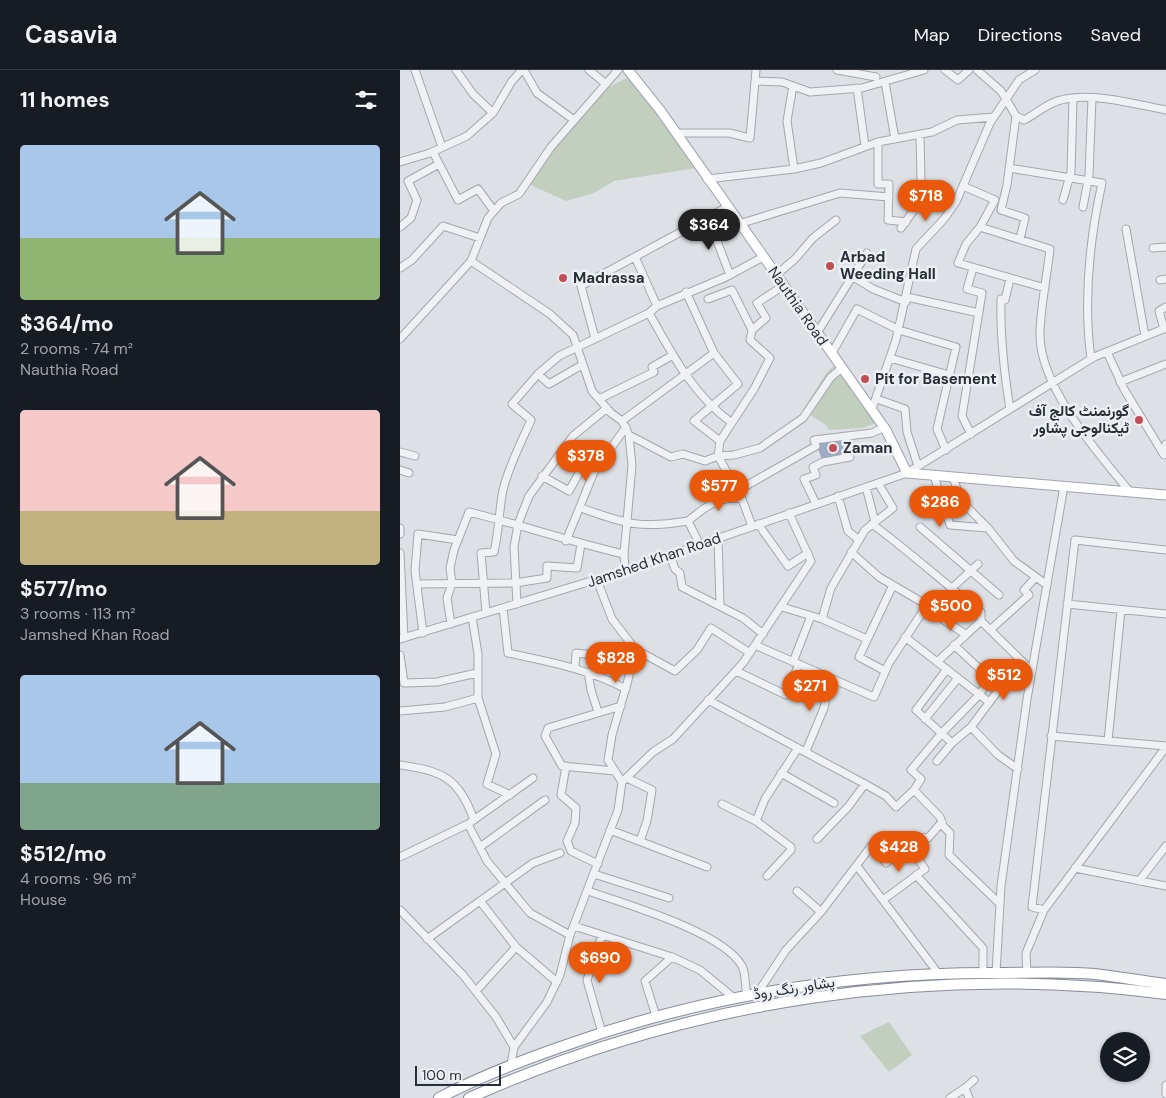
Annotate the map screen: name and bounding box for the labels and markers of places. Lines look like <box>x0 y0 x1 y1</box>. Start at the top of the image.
pin: $718 <box>896 180 956 222</box>
pin: $364 <box>679 208 739 251</box>
place label: Arbad Weeding Hall <box>840 247 936 284</box>
marker: Arbad Weeding Hall <box>824 260 836 272</box>
place label: Madrassa <box>573 268 645 288</box>
marker: Madrassa <box>557 272 569 284</box>
place label: Pit for Basement <box>875 369 997 389</box>
marker: Pit for Basement <box>859 373 871 385</box>
place label: گورنمنٹ کالج آف ٹیکنالوجی پشاور <box>1029 401 1129 438</box>
marker: گورنمنٹ کالج آف ٹیکنالوجی پشاور <box>1133 414 1145 426</box>
place label: Zaman <box>843 438 893 458</box>
pin: $378 <box>556 440 616 482</box>
marker: Zaman <box>827 442 839 454</box>
pin: $577 <box>689 470 749 512</box>
pin: $286 <box>910 486 970 528</box>
pin: $500 <box>921 590 981 632</box>
pin: $828 <box>586 642 646 684</box>
pin: $512 <box>974 658 1034 701</box>
pin: $271 <box>780 670 840 712</box>
pin: $428 <box>869 830 929 873</box>
pin: $690 <box>570 942 630 984</box>

